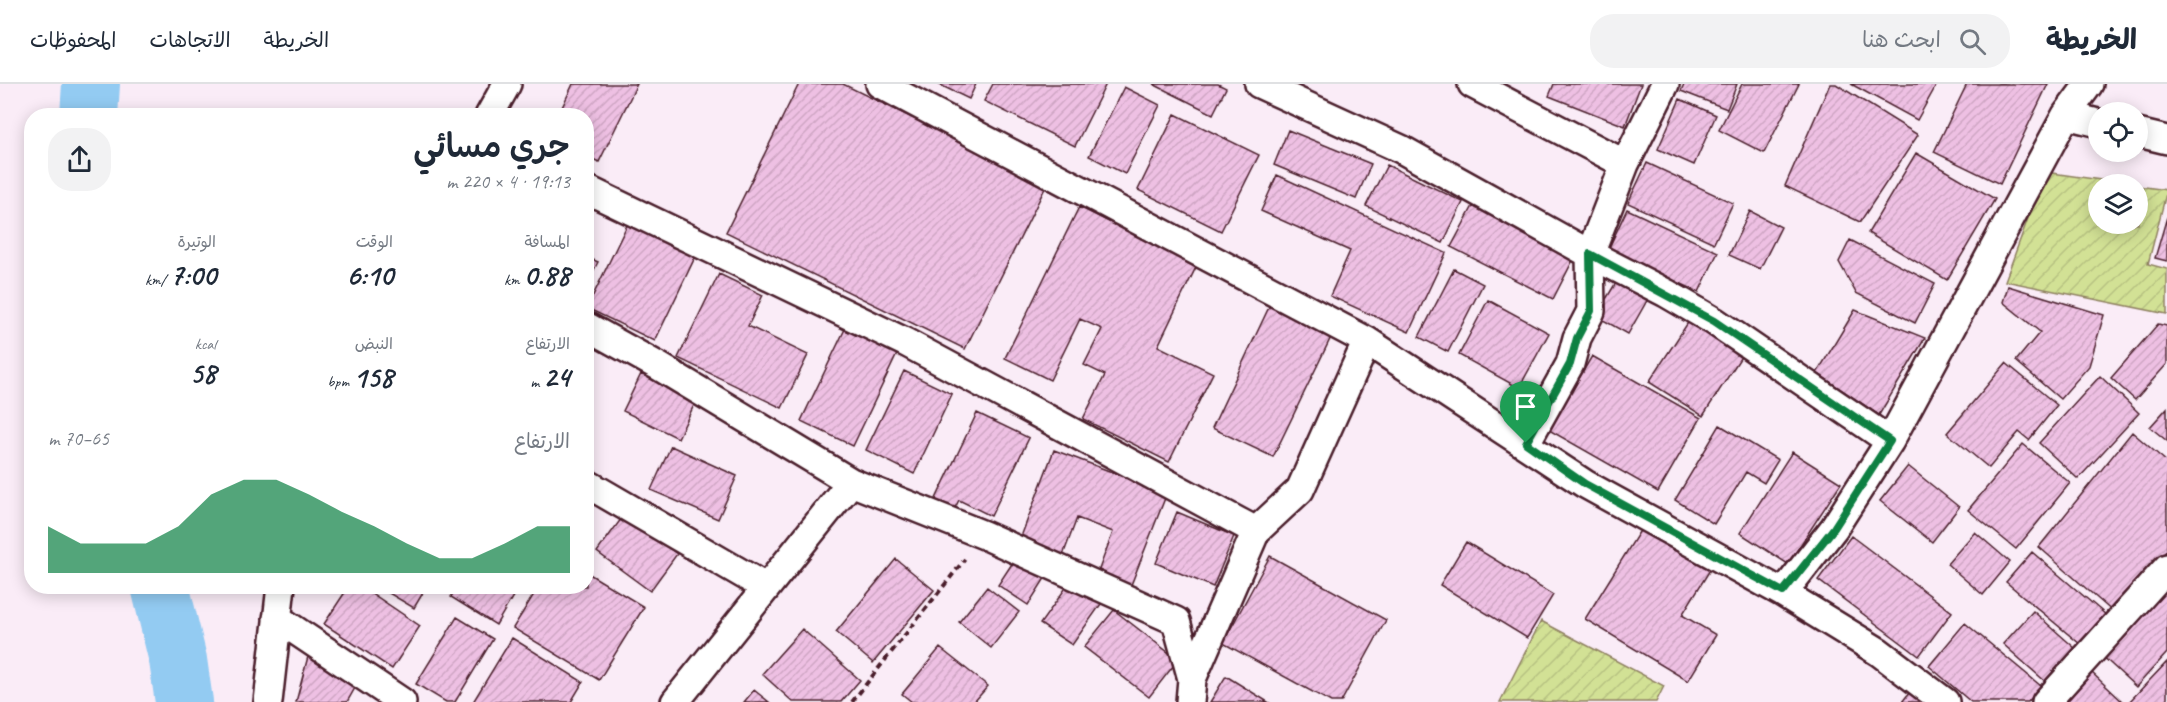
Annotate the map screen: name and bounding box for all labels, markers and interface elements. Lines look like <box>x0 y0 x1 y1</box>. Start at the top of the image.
search box <box>1590 14 2010 68</box>
text: الخريطة <box>2046 22 2137 57</box>
icon: search <box>1956 25 1989 58</box>
text: ابحث هنا <box>1862 26 1941 54</box>
text: المحفوظات <box>30 27 116 53</box>
text: الاتجاهات <box>149 27 231 53</box>
text: الخريطة <box>264 27 329 53</box>
map controls <box>2088 102 2148 234</box>
button: locate <box>2088 102 2148 162</box>
text: جري مسائي <box>413 125 570 167</box>
button: share <box>48 128 111 191</box>
text: 19:13 · 4 × 220 m <box>446 169 570 194</box>
button: layers <box>2088 174 2148 234</box>
text: الوتيرة <box>177 232 216 252</box>
text: الوقت <box>356 232 393 252</box>
text: المسافة <box>524 232 570 252</box>
text: 7:00 <box>170 256 216 294</box>
text: 6:10 <box>346 256 393 294</box>
text: 0.88 <box>524 256 570 294</box>
text: /km <box>145 270 170 290</box>
text: km <box>504 270 524 290</box>
text: kcal <box>195 334 216 354</box>
text: النبض <box>355 334 393 354</box>
text: الارتفاع <box>525 334 570 354</box>
text: 58 <box>189 354 216 392</box>
text: 158 <box>353 358 393 396</box>
text: 24 <box>543 358 570 396</box>
text: bpm <box>327 372 353 392</box>
text: m <box>530 372 543 392</box>
pin <box>1500 381 1551 443</box>
icon: arrive <box>1509 390 1542 423</box>
text: 65–70 m <box>48 426 109 451</box>
text: الارتفاع <box>514 429 570 454</box>

